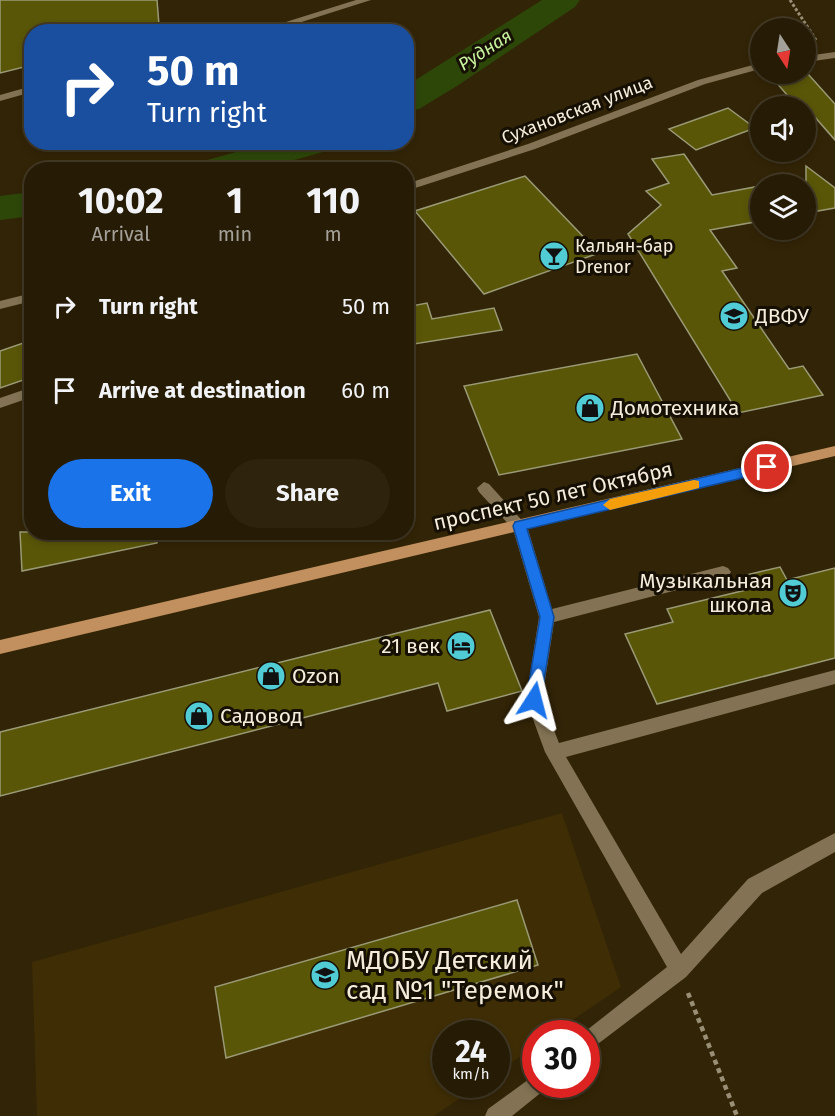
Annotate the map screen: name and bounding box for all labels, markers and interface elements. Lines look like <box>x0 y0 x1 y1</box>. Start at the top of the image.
north arrow <box>750 18 816 84</box>
map controls <box>750 18 816 240</box>
water label: Рудная <box>454 24 516 76</box>
text: 50 m <box>147 46 240 96</box>
icon: right <box>48 48 126 126</box>
street label: Сухановская улица <box>498 71 656 149</box>
button: sound <box>750 96 816 162</box>
text: Turn right <box>147 97 267 129</box>
button: layers <box>750 174 816 240</box>
text: 10:02 <box>78 179 164 223</box>
text: 1 <box>227 179 243 223</box>
text: 110 <box>306 179 360 223</box>
text: Arrival <box>92 222 150 246</box>
text: min <box>218 222 252 246</box>
text: m <box>324 222 342 246</box>
place label: Кальян-бар Drenor <box>575 235 673 278</box>
bar icon: Кальян-бар Drenor <box>538 240 570 272</box>
icon: right <box>48 290 81 323</box>
text: Turn right <box>99 293 198 320</box>
text: 50 m <box>342 293 390 320</box>
school or university icon: ДВФУ <box>718 300 750 332</box>
place label: ДВФУ <box>754 303 810 329</box>
icon: arrive <box>48 374 81 407</box>
text: Arrive at destination <box>99 377 306 404</box>
text: 60 m <box>341 377 390 404</box>
shop icon: Домотехника <box>574 392 606 424</box>
place label: Домотехника <box>610 395 739 421</box>
pin <box>741 441 792 492</box>
icon: arrive <box>750 450 783 483</box>
street label: проспект 50 лет Октября <box>431 456 675 536</box>
button: Exit <box>48 459 213 528</box>
button: Share <box>225 459 390 528</box>
place label: Музыкальная школа <box>639 568 772 618</box>
theatre icon: Музыкальная школа <box>777 577 809 609</box>
hotel icon: 21 век <box>445 630 477 662</box>
place label: 21 век <box>381 633 440 659</box>
shop icon: Ozon <box>255 660 287 692</box>
place label: Ozon <box>292 663 340 689</box>
position arrow <box>502 668 566 732</box>
shop icon: Садовод <box>183 700 215 732</box>
place label: Садовод <box>220 703 302 729</box>
place label: МДОБУ Детский сад №1 "Теремок" <box>346 945 564 1006</box>
school or university icon: МДОБУ Детский сад №1 "Теремок" <box>309 959 341 991</box>
speed limit sign: 30 <box>522 1020 600 1098</box>
text: 24 <box>455 1034 487 1070</box>
text: km/h <box>452 1065 490 1083</box>

